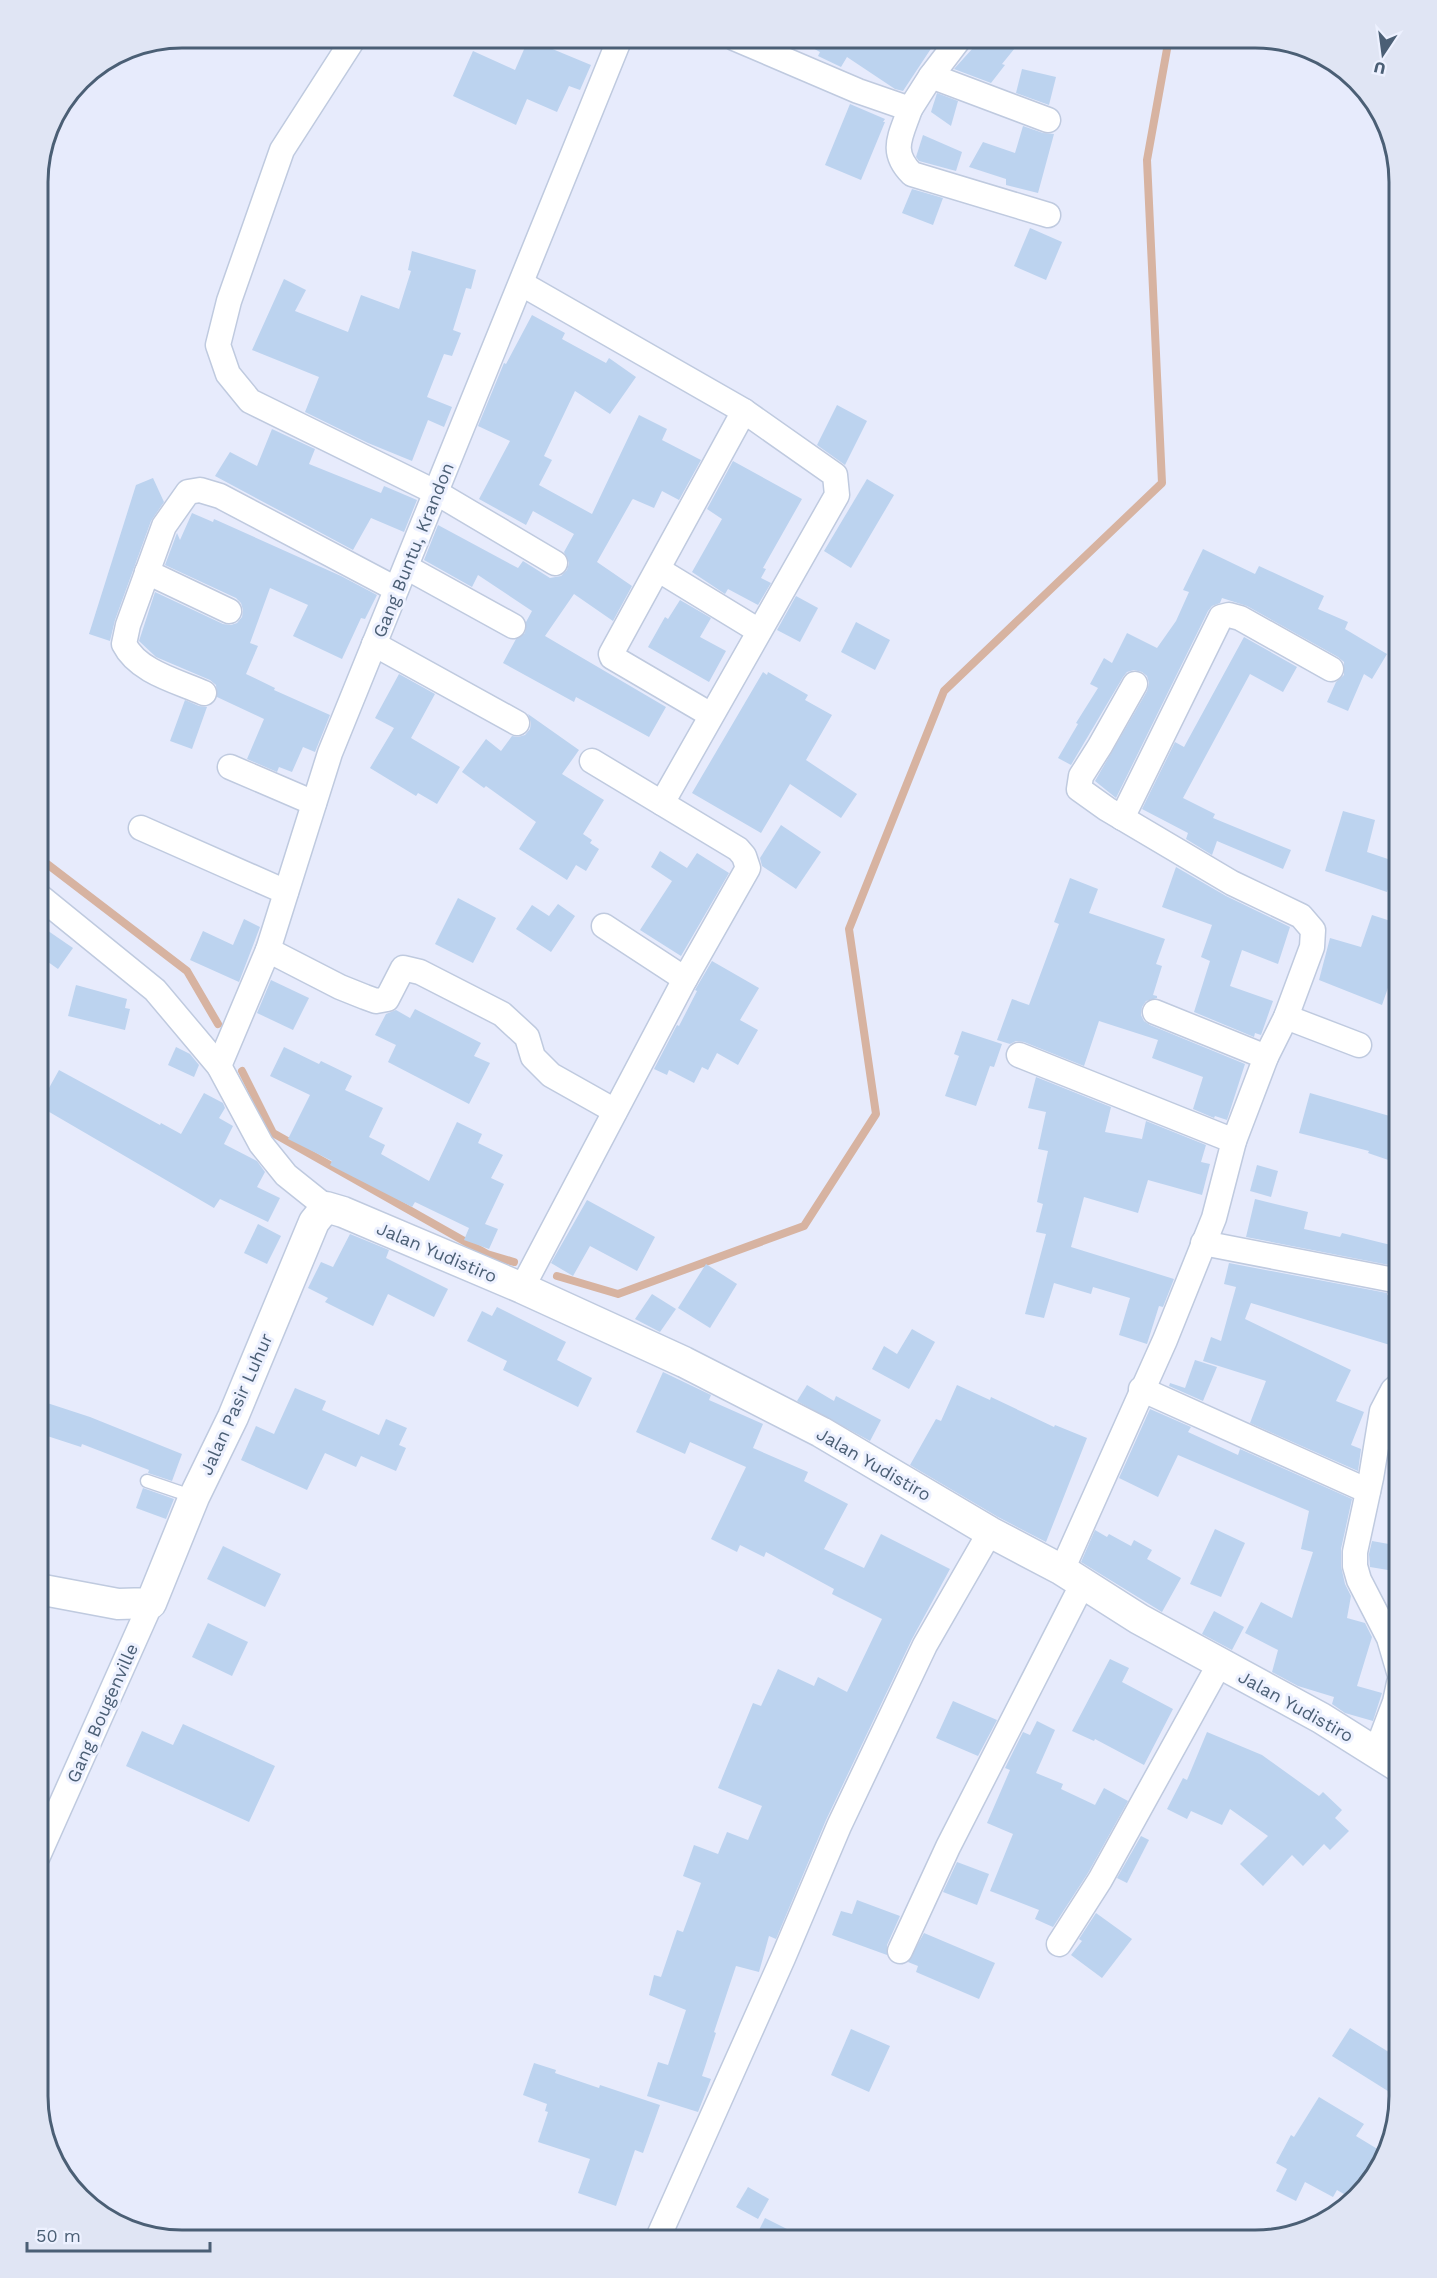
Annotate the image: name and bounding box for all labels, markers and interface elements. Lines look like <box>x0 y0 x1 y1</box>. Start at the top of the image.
north arrow <box>1353 24 1413 84</box>
text: U <box>1372 58 1387 79</box>
street label: Gang Buntu, Krandon <box>368 459 458 641</box>
street label: Jalan Yudistiro <box>374 1217 500 1287</box>
street label: Jalan Pasir Luhur <box>195 1330 277 1478</box>
street label: Jalan Yudistiro <box>813 1423 935 1505</box>
street label: Gang Bougenville <box>62 1640 142 1786</box>
street label: Jalan Yudistiro <box>1235 1666 1357 1746</box>
scale bar <box>27 2215 210 2253</box>
text: 50 m <box>36 2225 81 2246</box>

